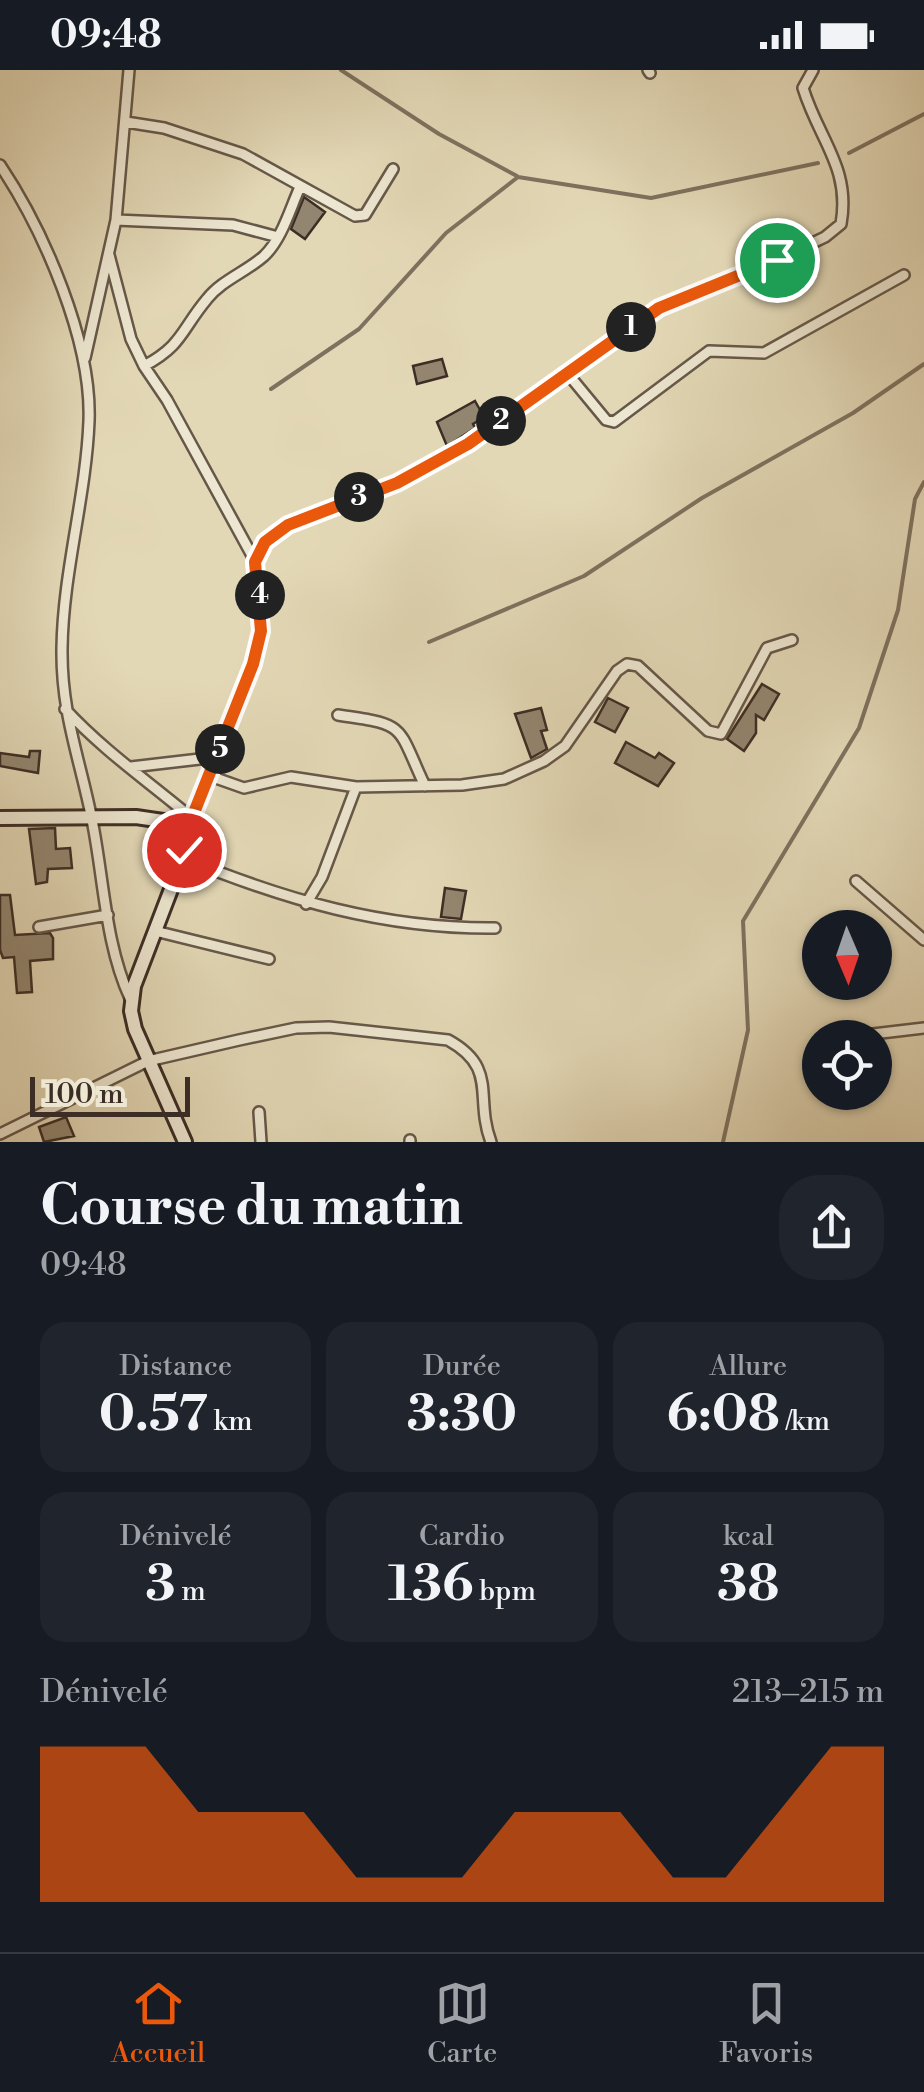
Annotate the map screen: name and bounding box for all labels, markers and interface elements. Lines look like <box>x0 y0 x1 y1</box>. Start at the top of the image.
text: 09:48 <box>50 12 162 59</box>
pin <box>735 218 820 303</box>
icon: arrive <box>750 233 805 288</box>
pin: 1 <box>606 302 656 352</box>
text: 1 <box>624 309 638 344</box>
pin: 2 <box>476 396 526 446</box>
text: 2 <box>492 403 510 438</box>
pin: 3 <box>334 472 384 522</box>
text: 3 <box>351 479 367 514</box>
pin: 4 <box>235 570 285 620</box>
text: 4 <box>251 577 269 612</box>
pin: 5 <box>195 724 245 774</box>
text: 5 <box>211 731 229 766</box>
pin <box>142 808 227 893</box>
icon: check <box>157 823 212 878</box>
north arrow <box>802 910 892 1000</box>
map controls <box>802 910 892 1110</box>
button: locate <box>802 1020 892 1110</box>
scale bar <box>30 1072 190 1116</box>
text: 100 m <box>45 1077 124 1112</box>
text: Course du matin <box>40 1173 463 1242</box>
button: share <box>779 1175 884 1280</box>
text: 09:48 <box>40 1245 127 1285</box>
text: Distance <box>119 1349 232 1384</box>
text: Durée <box>423 1349 501 1384</box>
text: Allure <box>709 1349 787 1384</box>
text: 0.57 <box>99 1384 208 1446</box>
text: 3:30 <box>407 1384 517 1446</box>
text: 6:08 <box>667 1384 780 1446</box>
text: km <box>208 1404 253 1439</box>
text: /km <box>780 1404 830 1439</box>
text: Dénivelé <box>120 1519 232 1554</box>
text: Cardio <box>419 1519 505 1554</box>
text: kcal <box>723 1519 774 1554</box>
text: 3 <box>145 1554 176 1616</box>
text: 136 <box>388 1554 474 1616</box>
text: 38 <box>717 1554 779 1616</box>
text: m <box>176 1574 206 1609</box>
text: bpm <box>474 1574 536 1609</box>
text: Dénivelé <box>40 1672 168 1712</box>
text: 213–215 m <box>732 1672 884 1712</box>
tab: Accueil <box>111 1976 205 2071</box>
tab: Carte <box>427 1976 497 2071</box>
tab: Favoris <box>719 1976 813 2071</box>

